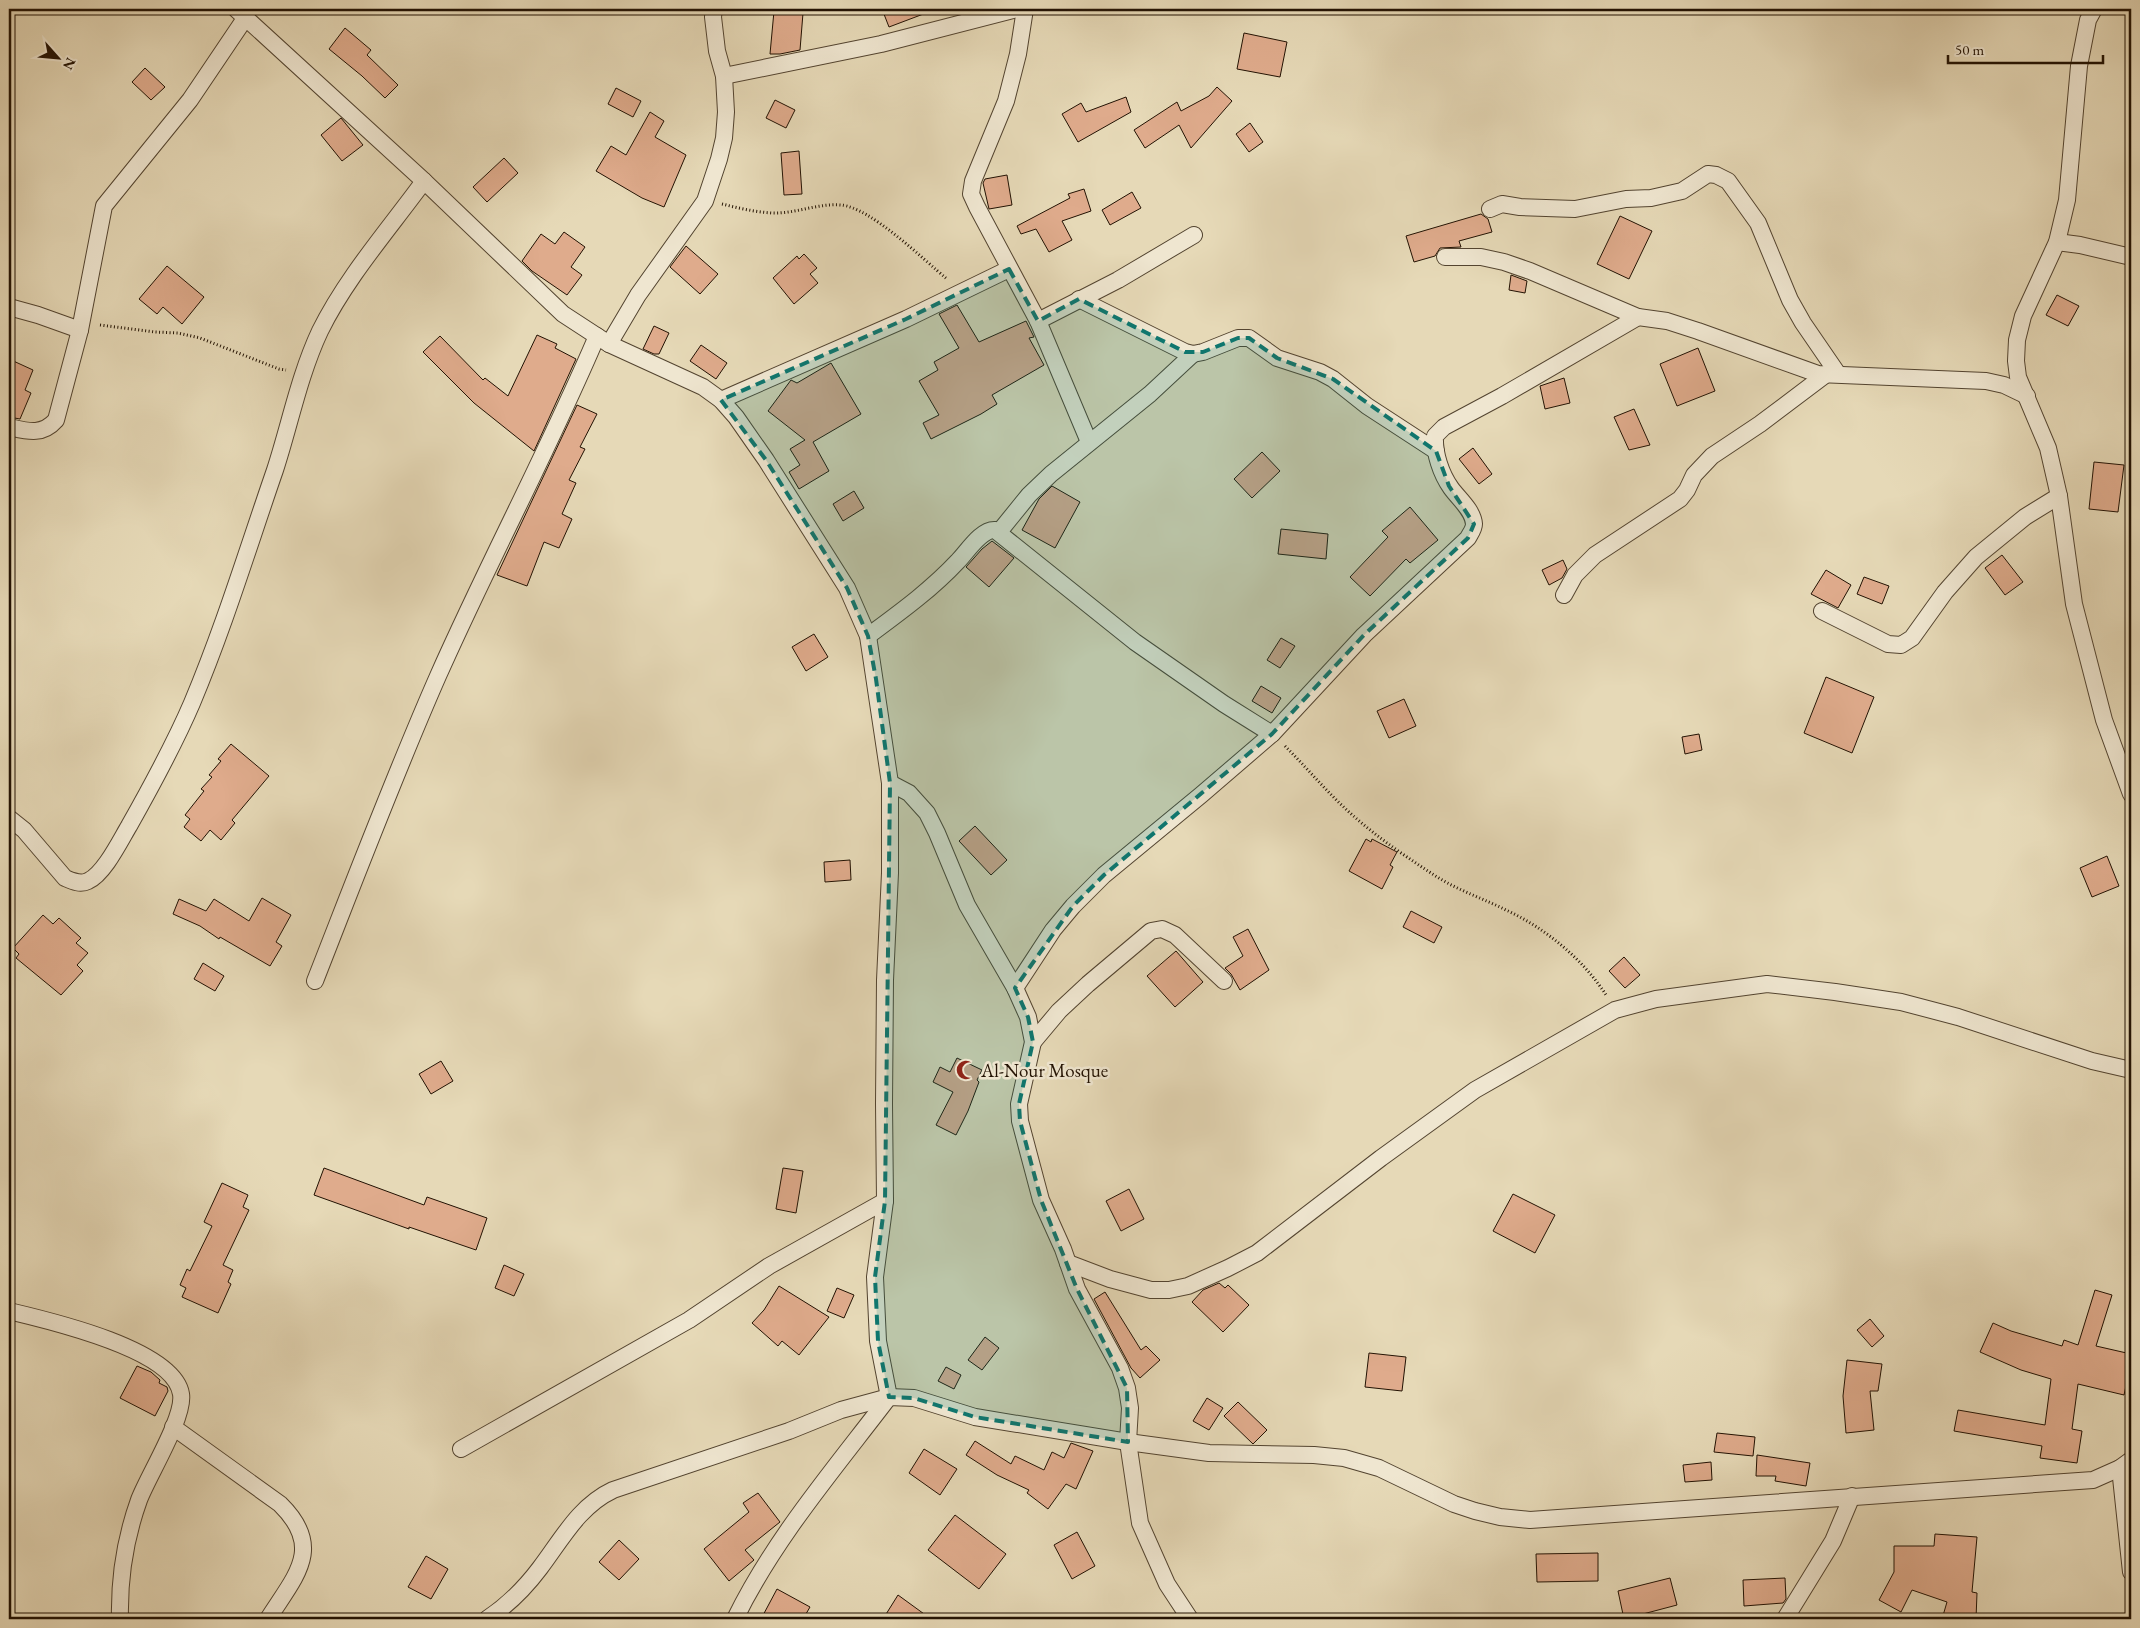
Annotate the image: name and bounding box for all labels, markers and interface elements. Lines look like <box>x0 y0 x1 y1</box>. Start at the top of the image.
north arrow <box>32 32 82 82</box>
scale bar <box>1948 32 2102 64</box>
text: 50 m <box>1955 40 1984 59</box>
text: N <box>59 55 80 74</box>
place label: Al-Nour Mosque <box>980 1058 1108 1083</box>
mosque icon: Al-Nour Mosque <box>955 1059 977 1081</box>

